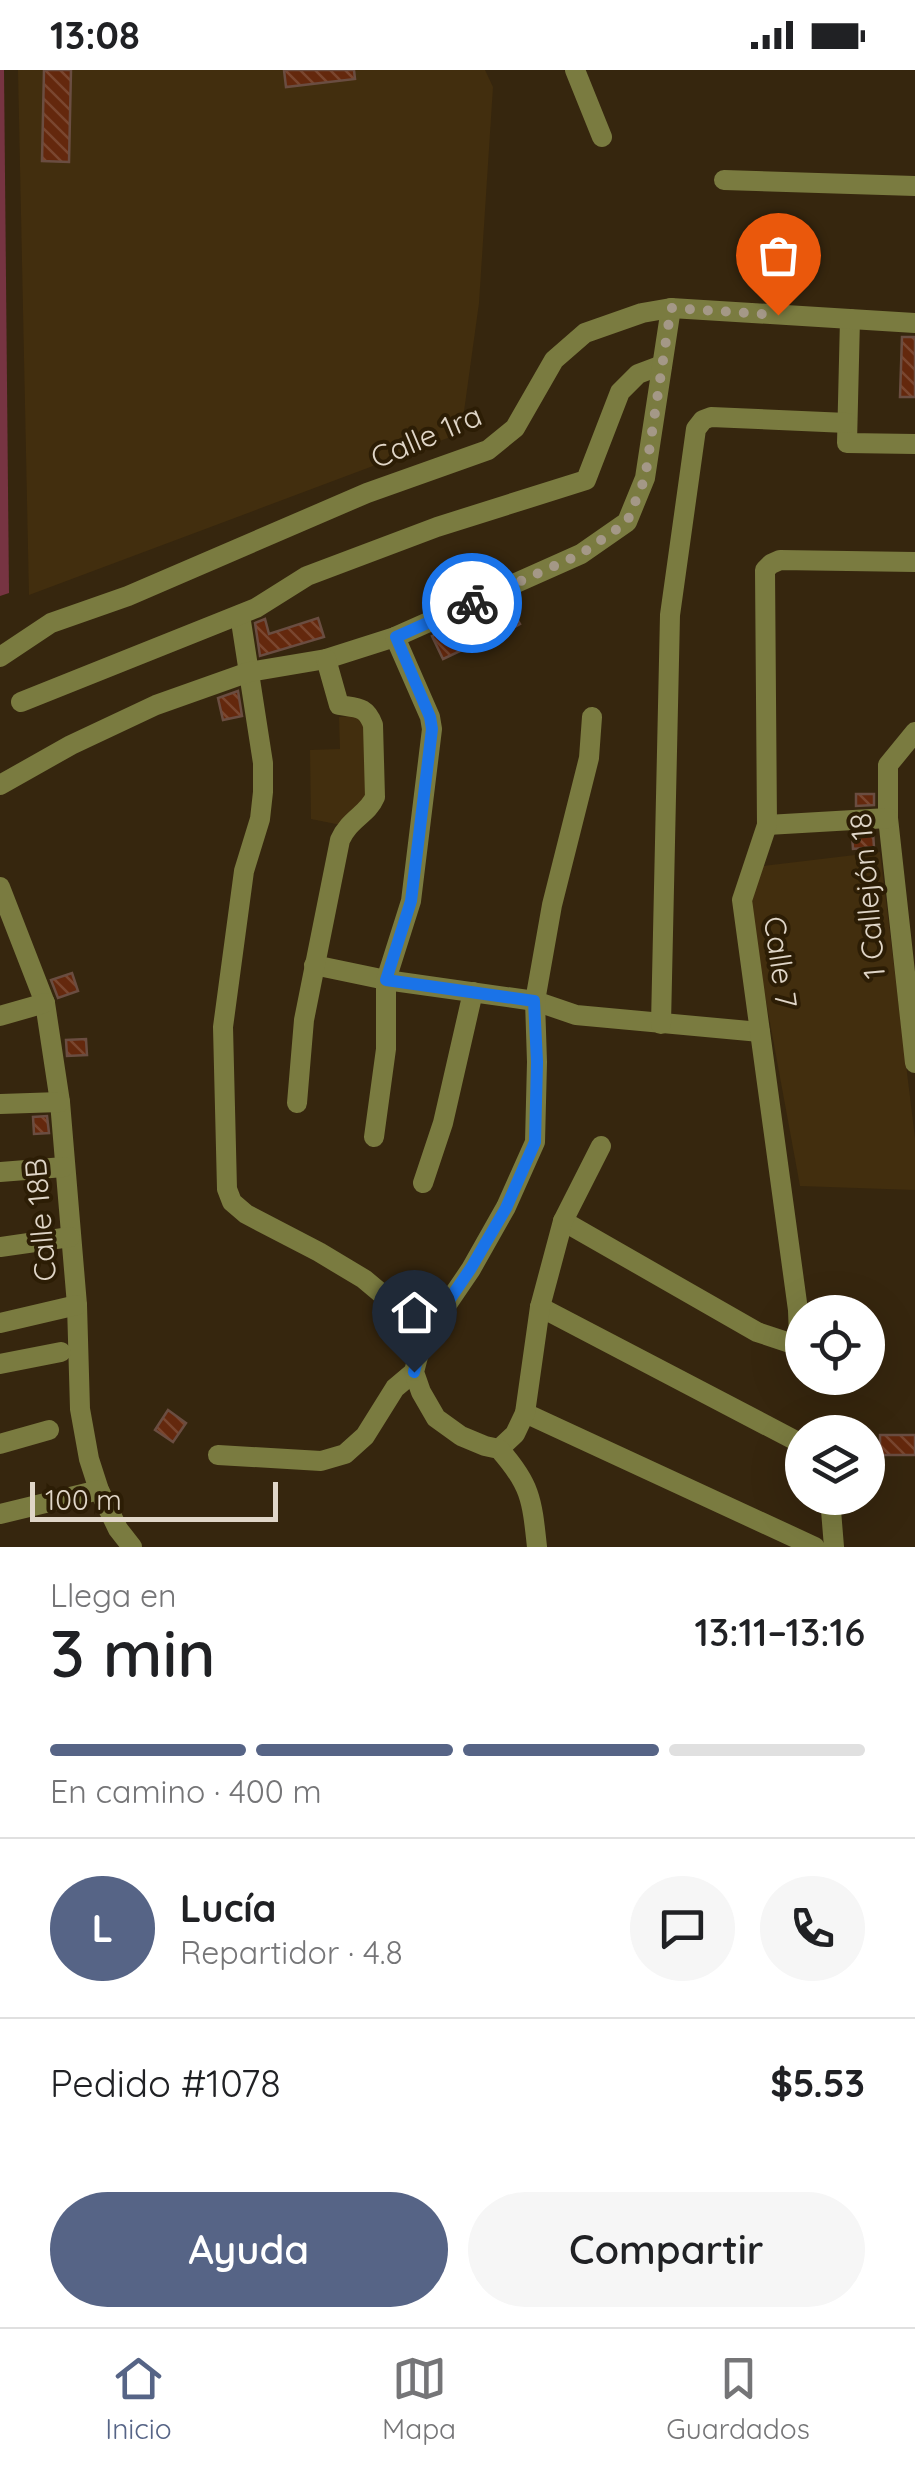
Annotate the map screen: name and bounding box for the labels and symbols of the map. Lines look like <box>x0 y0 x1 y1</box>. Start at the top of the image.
pin <box>736 213 821 316</box>
street label: Calle 1ra <box>365 396 487 476</box>
courier <box>422 553 522 653</box>
street label: 1 Callejón 18 <box>841 811 893 981</box>
street label: Calle 7 <box>756 914 806 1010</box>
street label: Calle 18B <box>16 1157 64 1283</box>
pin <box>372 1270 457 1373</box>
scale bar <box>30 1477 278 1522</box>

